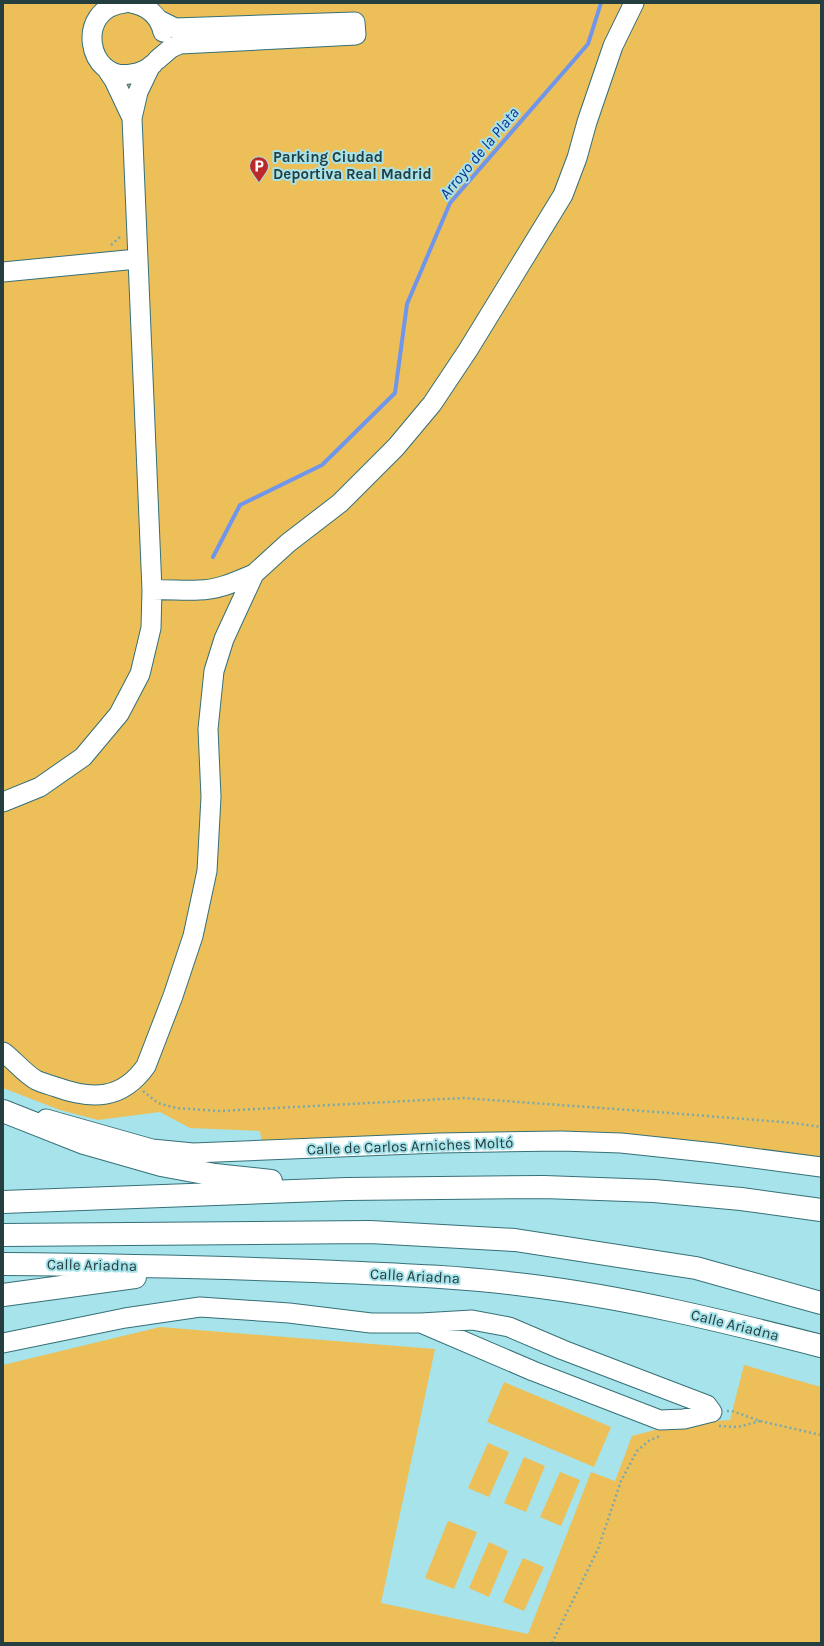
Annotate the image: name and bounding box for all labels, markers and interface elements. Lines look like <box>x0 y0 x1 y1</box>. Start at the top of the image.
water label: Arroyo de la Plata <box>435 103 523 203</box>
place label: Parking Ciudad Deportiva Real Madrid <box>273 148 432 183</box>
parking icon: Parking Ciudad Deportiva Real Madrid <box>248 155 270 183</box>
street label: Calle de Carlos Arniches Moltó <box>307 1133 513 1159</box>
street label: Calle Ariadna <box>47 1255 137 1275</box>
street label: Calle Ariadna <box>370 1265 460 1287</box>
street label: Calle Ariadna <box>689 1305 781 1345</box>

